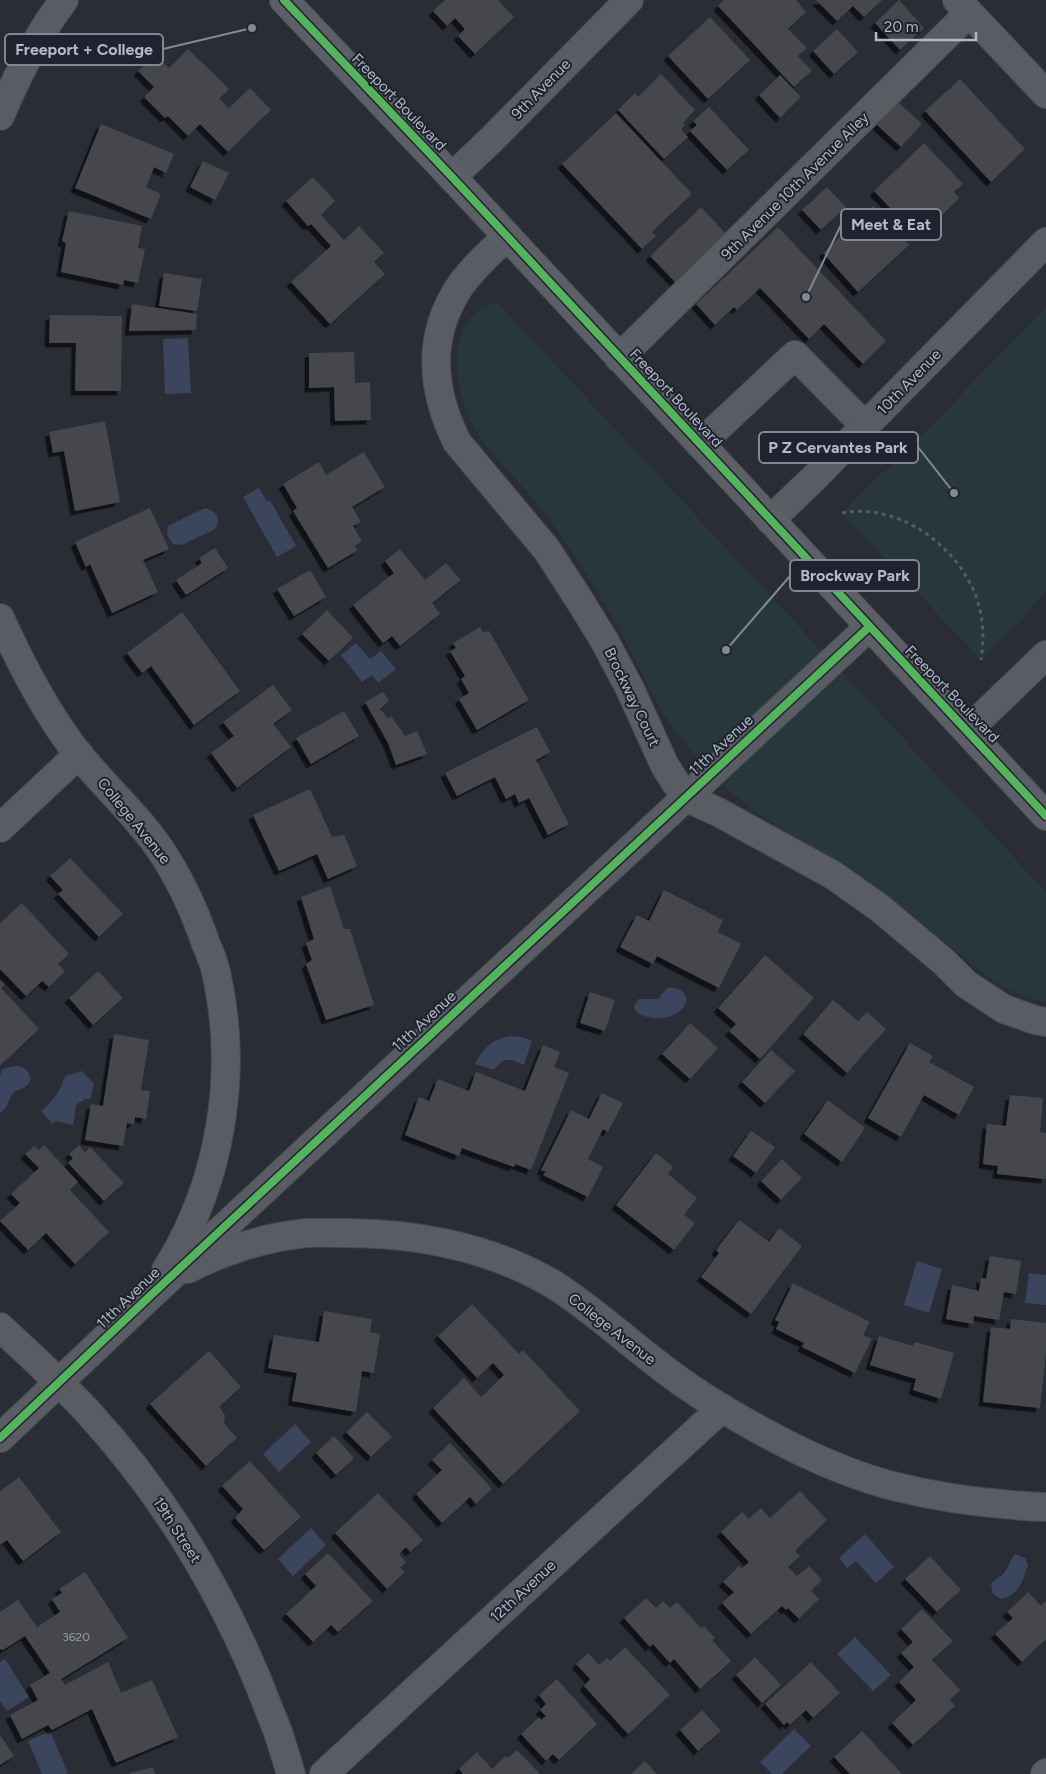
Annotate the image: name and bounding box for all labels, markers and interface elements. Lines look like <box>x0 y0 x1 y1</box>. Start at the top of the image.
scale bar <box>876 10 976 42</box>
text: 20 m <box>884 18 918 36</box>
callout: Freeport + College <box>5 34 163 65</box>
text: Freeport + College <box>15 40 153 59</box>
street label: Freeport Boulevard <box>348 50 450 154</box>
street label: 9th Avenue <box>508 55 574 123</box>
street label: 9th Avenue 10th Avenue Alley <box>717 108 873 264</box>
callout: Meet & Eat <box>841 209 941 240</box>
text: Meet & Eat <box>851 215 931 234</box>
street label: Freeport Boulevard <box>626 345 726 451</box>
street label: 10th Avenue <box>873 345 945 419</box>
callout: P Z Cervantes Park <box>759 432 918 463</box>
text: P Z Cervantes Park <box>768 438 908 457</box>
callout: Brockway Park <box>790 560 919 591</box>
text: Brockway Park <box>800 566 910 585</box>
street label: Freeport Boulevard <box>901 642 1003 746</box>
street label: Brockway Court <box>600 645 664 750</box>
street label: 11th Avenue <box>685 711 757 779</box>
street label: College Avenue <box>94 774 174 868</box>
street label: 11th Avenue <box>388 987 460 1055</box>
street label: 11th Avenue <box>93 1263 163 1333</box>
street label: College Avenue <box>565 1289 659 1369</box>
street label: 19th Street <box>149 1494 205 1566</box>
street label: 12th Avenue <box>486 1556 560 1626</box>
house number: 3620 <box>62 1630 90 1644</box>

